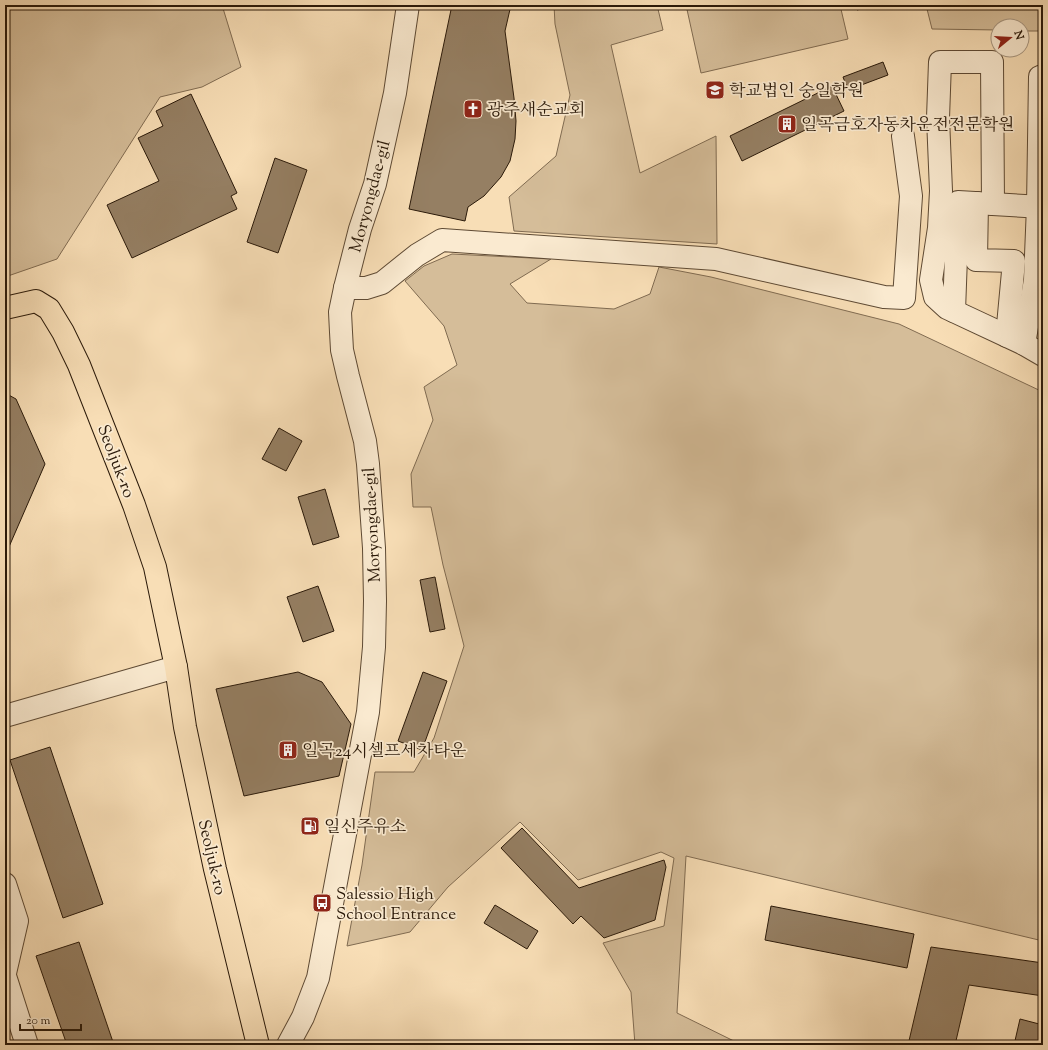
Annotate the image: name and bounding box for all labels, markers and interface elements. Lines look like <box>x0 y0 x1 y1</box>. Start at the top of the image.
north arrow <box>990 18 1030 58</box>
text: N <box>1009 28 1028 42</box>
school or university icon: 학교법인 숭일학원 <box>704 79 726 101</box>
place label: 학교법인 숭일학원 <box>729 80 864 104</box>
church icon: 광주새순교회 <box>462 98 484 120</box>
place label: 광주새순교회 <box>487 99 586 123</box>
building icon: 일곡금호자동차운전전문학원 <box>776 113 798 135</box>
place label: 일곡금호자동차운전전문학원 <box>801 114 1015 138</box>
street label: Moryongdae-gil <box>344 137 398 255</box>
street label: Seoljuk-ro <box>90 422 140 502</box>
street label: Moryongdae-gil <box>358 466 388 583</box>
building icon: 일곡24시셀프세차타운 <box>277 739 299 761</box>
place label: 일곡24시셀프세차타운 <box>302 740 466 764</box>
fuel station icon: 일신주유소 <box>299 815 321 837</box>
place label: 일신주유소 <box>324 816 407 840</box>
street label: Seoljuk-ro <box>191 817 231 898</box>
place label: Salessio High School Entrance <box>336 883 456 927</box>
bus stop icon: Salessio High School Entrance <box>311 892 333 914</box>
scale bar <box>20 1006 81 1032</box>
text: 20 m <box>26 1012 51 1030</box>

